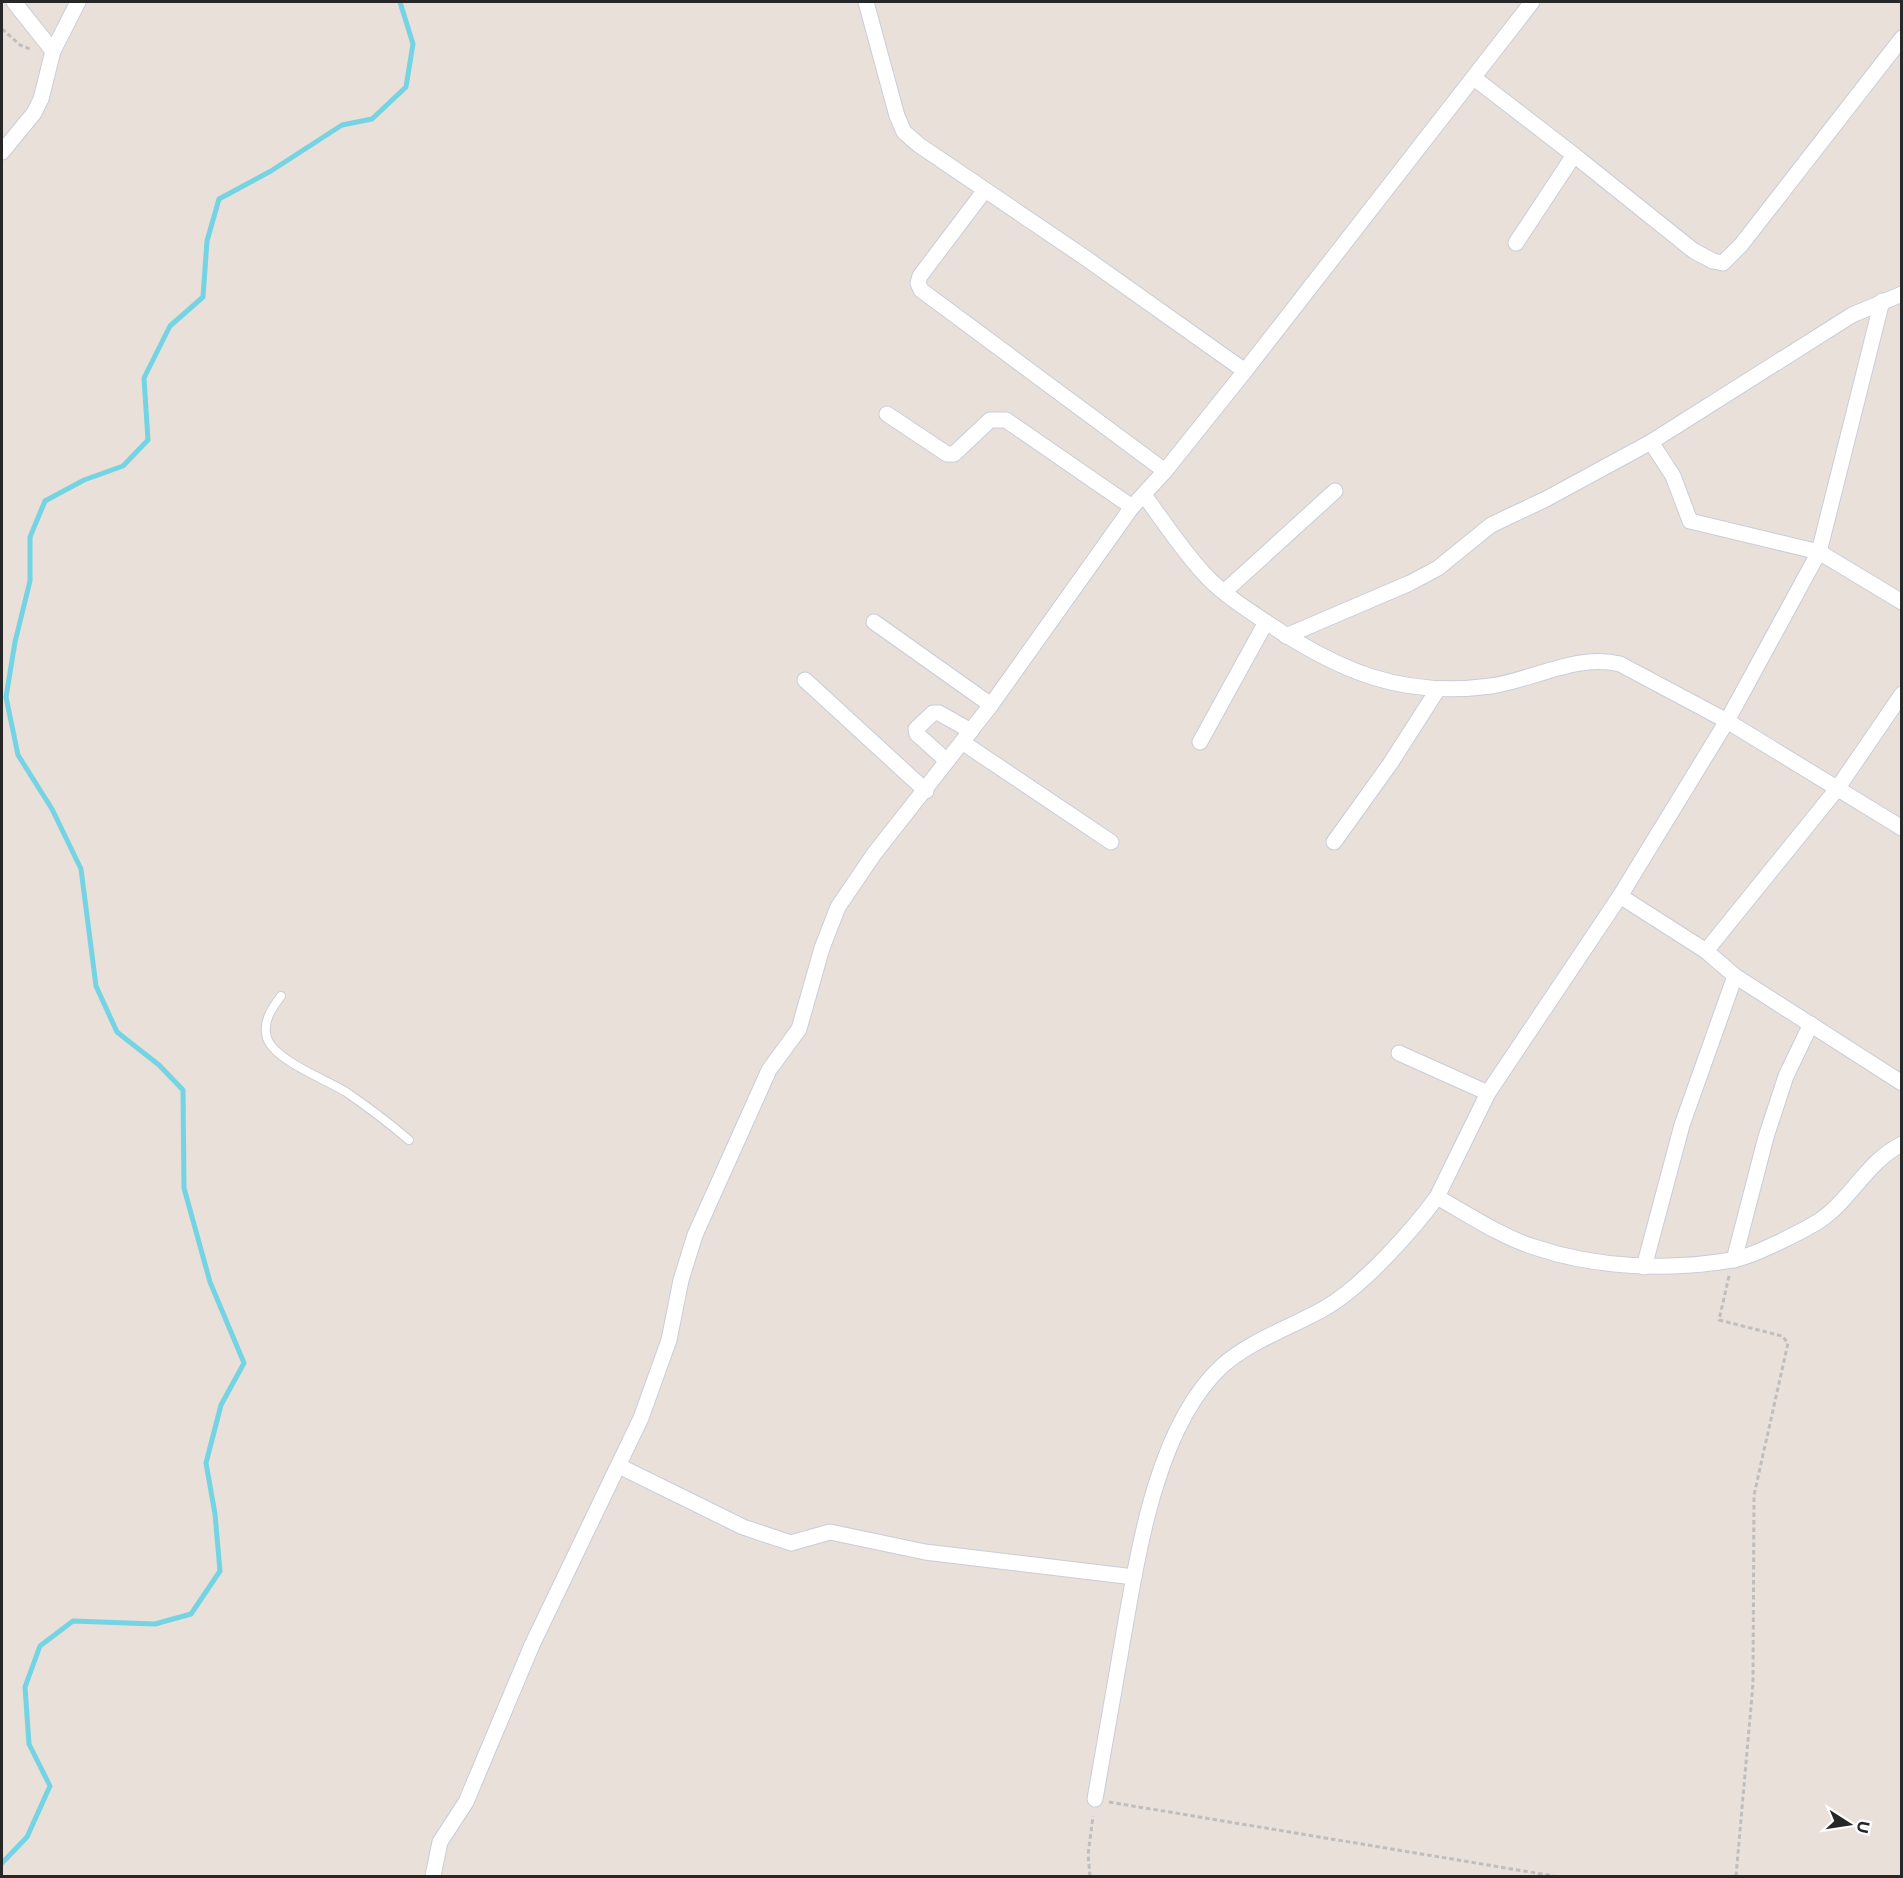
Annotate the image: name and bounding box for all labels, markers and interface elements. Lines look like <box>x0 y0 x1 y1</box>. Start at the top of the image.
north arrow <box>1819 1794 1879 1854</box>
text: U <box>1853 1819 1874 1835</box>

